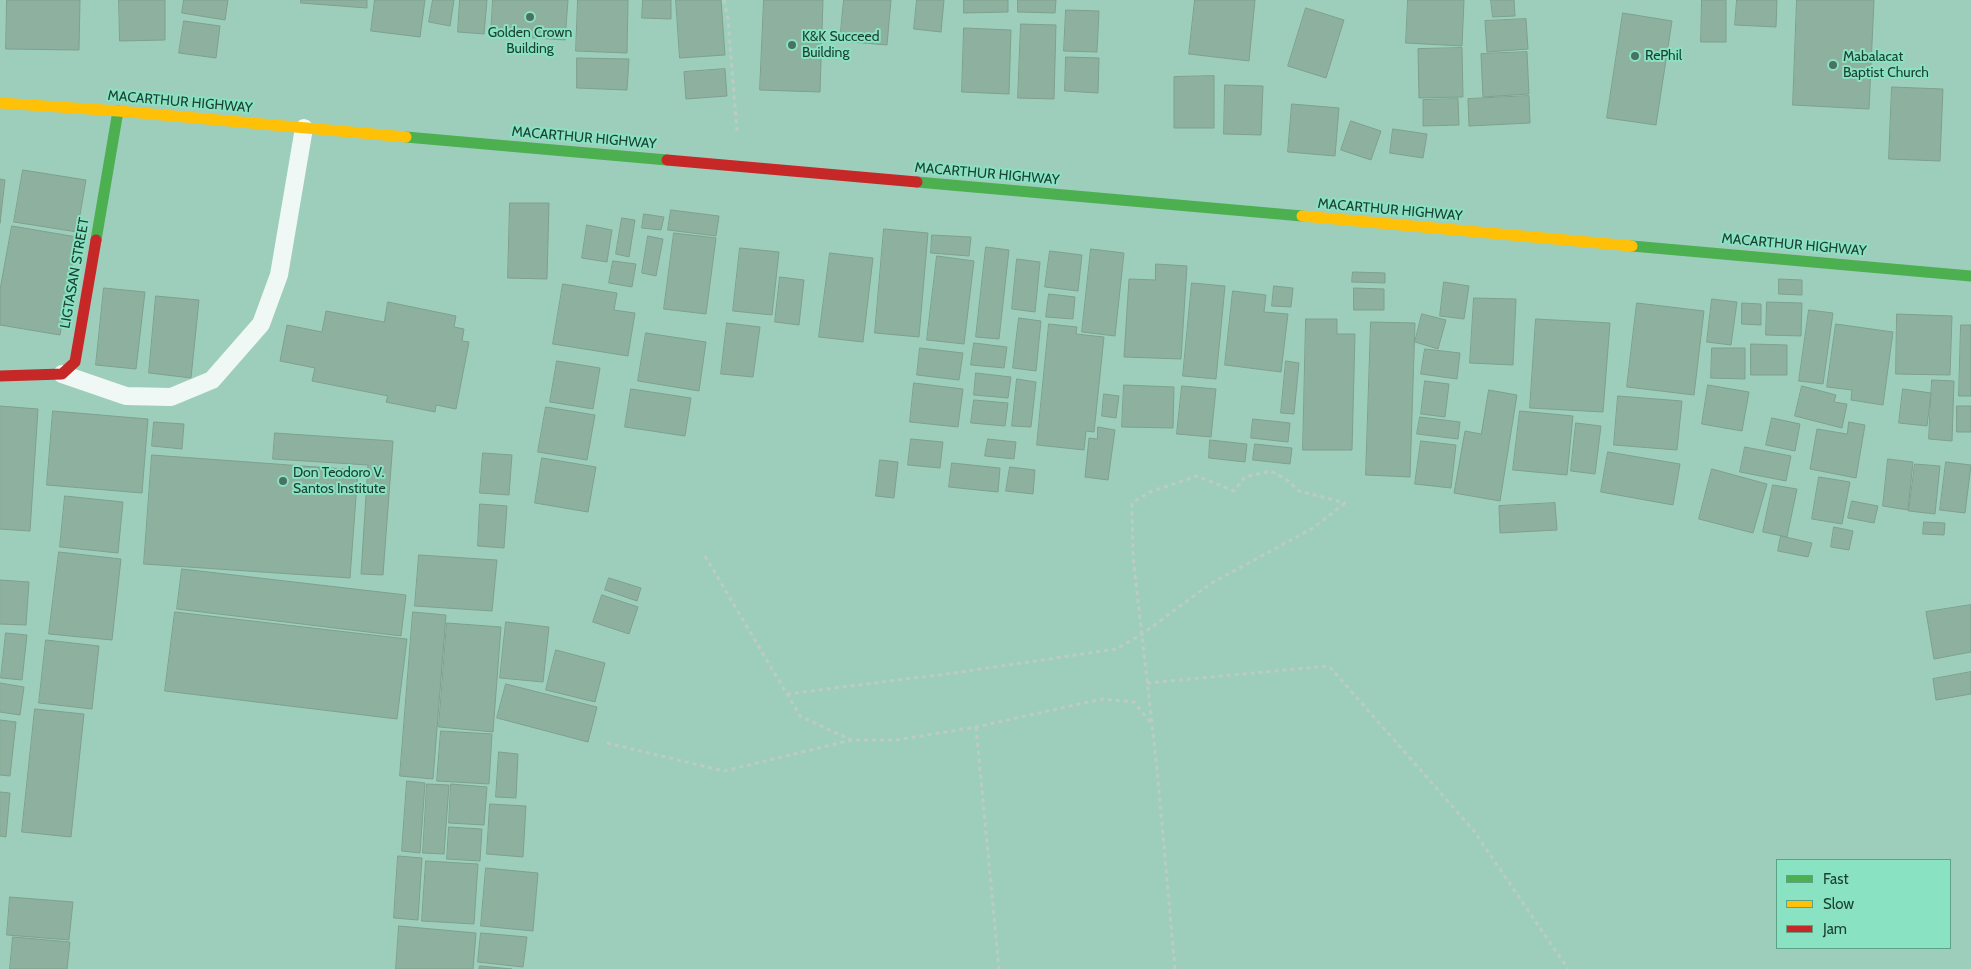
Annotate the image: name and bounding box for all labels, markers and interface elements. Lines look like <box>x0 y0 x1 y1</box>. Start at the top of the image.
marker: Golden Crown Building <box>524 11 536 23</box>
place label: Golden Crown Building <box>488 25 572 58</box>
place label: K&K Succeed Building <box>802 29 879 62</box>
marker: K&K Succeed Building <box>786 39 798 51</box>
place label: RePhil <box>1645 48 1682 64</box>
place label: Mabalacat Baptist Church <box>1843 49 1929 82</box>
marker: RePhil <box>1629 50 1641 62</box>
marker: Mabalacat Baptist Church <box>1827 59 1839 71</box>
street label: MACARTHUR HIGHWAY <box>107 87 253 117</box>
street label: MACARTHUR HIGHWAY <box>511 123 657 153</box>
street label: MACARTHUR HIGHWAY <box>914 159 1060 189</box>
street label: MACARTHUR HIGHWAY <box>1317 195 1463 225</box>
street label: LIGTASAN STREET <box>57 216 93 330</box>
street label: MACARTHUR HIGHWAY <box>1721 230 1867 260</box>
place label: Don Teodoro V. Santos Institute <box>293 465 386 498</box>
marker: Don Teodoro V. Santos Institute <box>277 475 289 487</box>
legend <box>1776 859 1951 949</box>
text: Fast <box>1823 870 1848 888</box>
text: Slow <box>1823 895 1854 913</box>
text: Jam <box>1823 920 1847 938</box>

